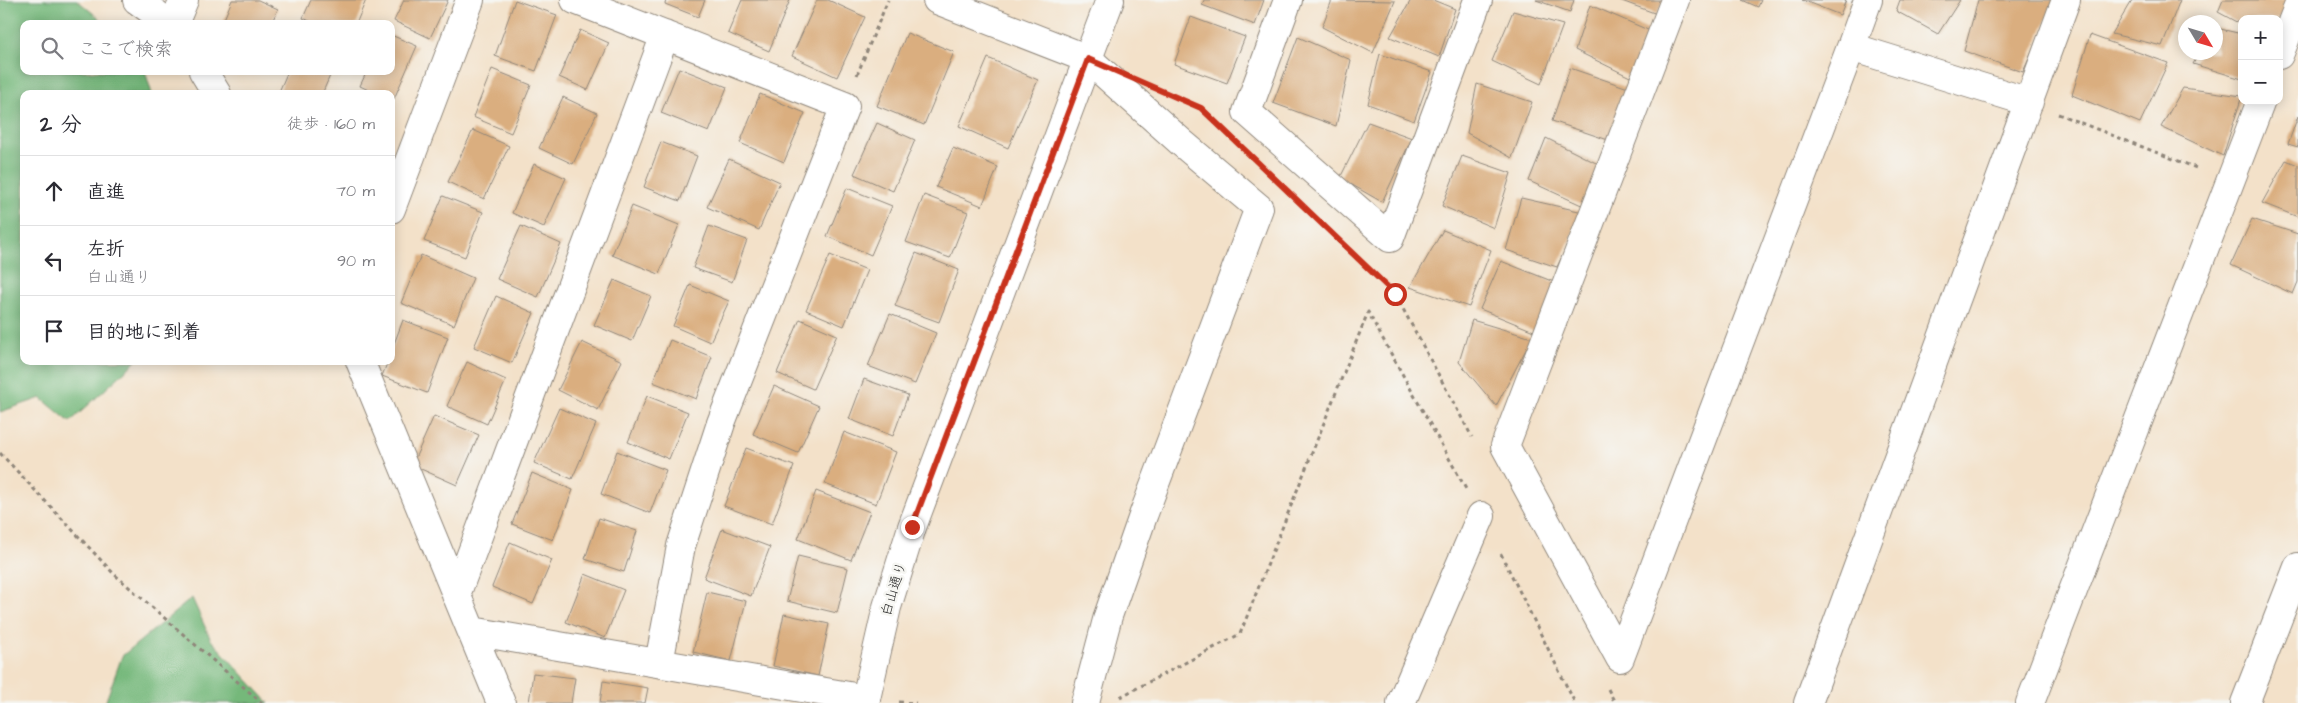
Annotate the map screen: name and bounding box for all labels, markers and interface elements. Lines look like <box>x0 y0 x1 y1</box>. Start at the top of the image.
north arrow <box>2178 15 2223 60</box>
map controls <box>2238 15 2283 105</box>
button: + <box>2238 15 2283 60</box>
search box <box>20 20 395 75</box>
icon: search <box>38 34 66 62</box>
text: ここで検索 <box>78 36 173 63</box>
button: − <box>2238 60 2283 105</box>
text: 2 分 <box>40 110 81 139</box>
text: 徒歩 · 160 m <box>287 113 375 135</box>
icon: ahead <box>40 177 68 205</box>
text: 直進 <box>87 179 125 206</box>
text: 70 m <box>336 180 375 202</box>
text: 左折 <box>87 236 125 263</box>
icon: left <box>40 247 68 275</box>
text: 90 m <box>337 250 375 272</box>
text: 白山通り <box>87 266 151 288</box>
route start <box>1384 283 1407 306</box>
icon: arrive <box>40 317 68 345</box>
text: 目的地に到着 <box>87 319 201 346</box>
route end <box>901 516 924 539</box>
street label: 白山通り <box>876 559 912 619</box>

